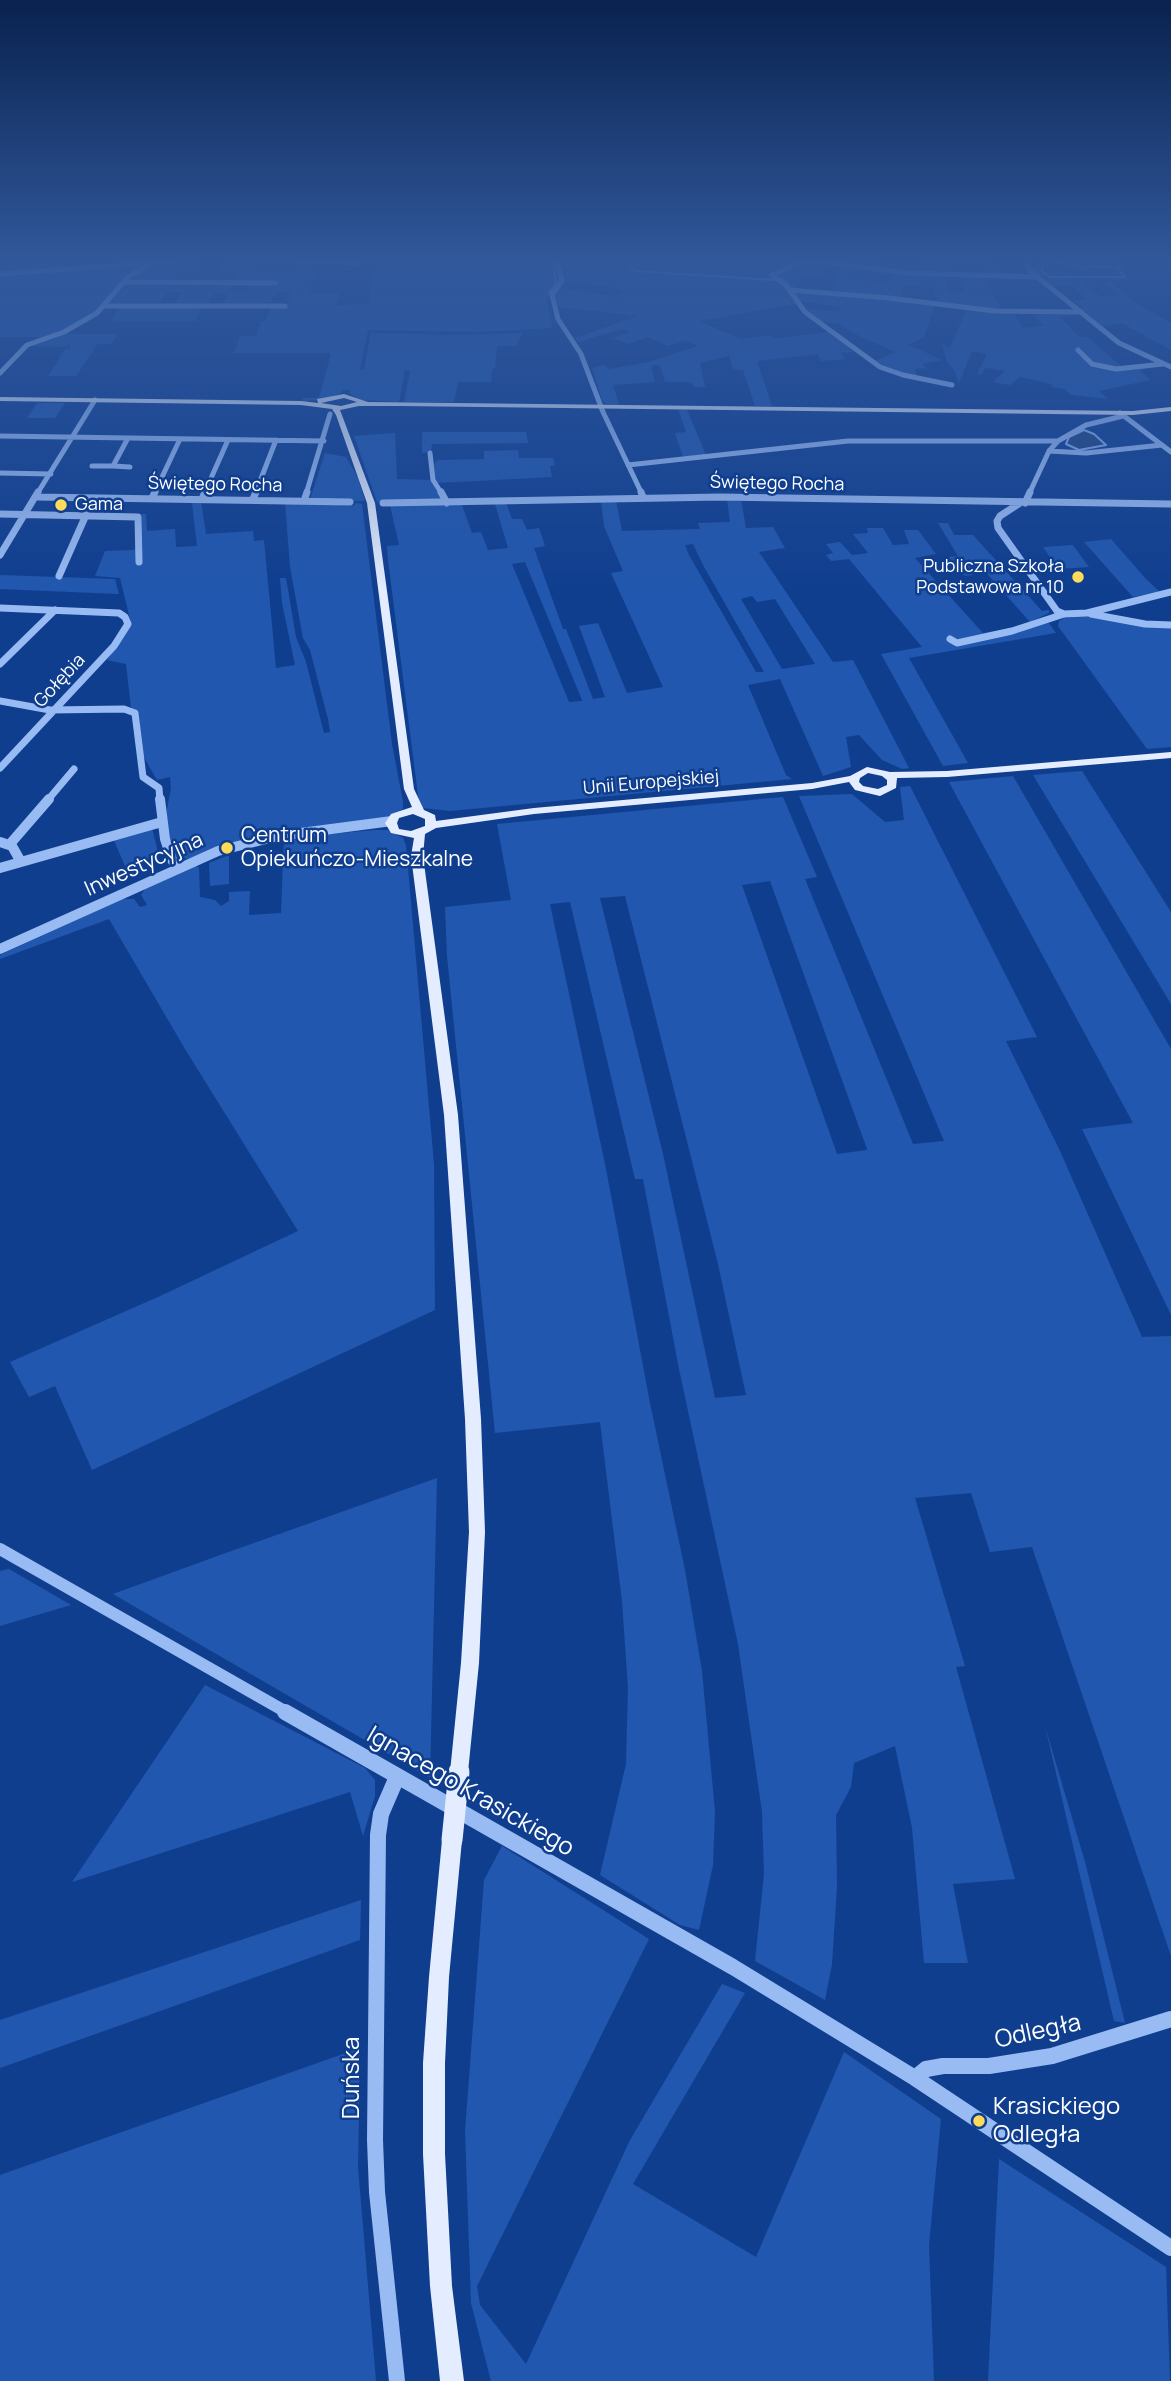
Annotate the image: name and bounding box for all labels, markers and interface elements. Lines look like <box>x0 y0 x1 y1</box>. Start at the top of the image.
street label: Świętego Rocha <box>710 472 844 496</box>
street label: Świętego Rocha <box>148 473 282 497</box>
place label: Gama <box>75 494 123 516</box>
marker: Gama <box>53 497 69 513</box>
place label: Publiczna Szkoła Podstawowa nr 10 <box>916 556 1064 598</box>
marker: Publiczna Szkoła Podstawowa nr 10 <box>1070 569 1086 585</box>
street label: Gołębia <box>30 650 90 712</box>
street label: Unii Europejskiej <box>582 766 720 800</box>
place label: Centrum Opiekuńczo-Mieszkalne <box>241 823 473 873</box>
street label: Inwestycyjna <box>81 828 207 902</box>
marker: Centrum Opiekuńczo-Mieszkalne <box>219 840 235 856</box>
street label: Ignacego Krasickiego <box>361 1721 579 1863</box>
street label: Odległa <box>992 2009 1084 2055</box>
street label: Duńska <box>338 2037 366 2119</box>
place label: Krasickiego Odległa <box>993 2093 1120 2149</box>
marker: Krasickiego Odległa <box>971 2113 987 2129</box>

